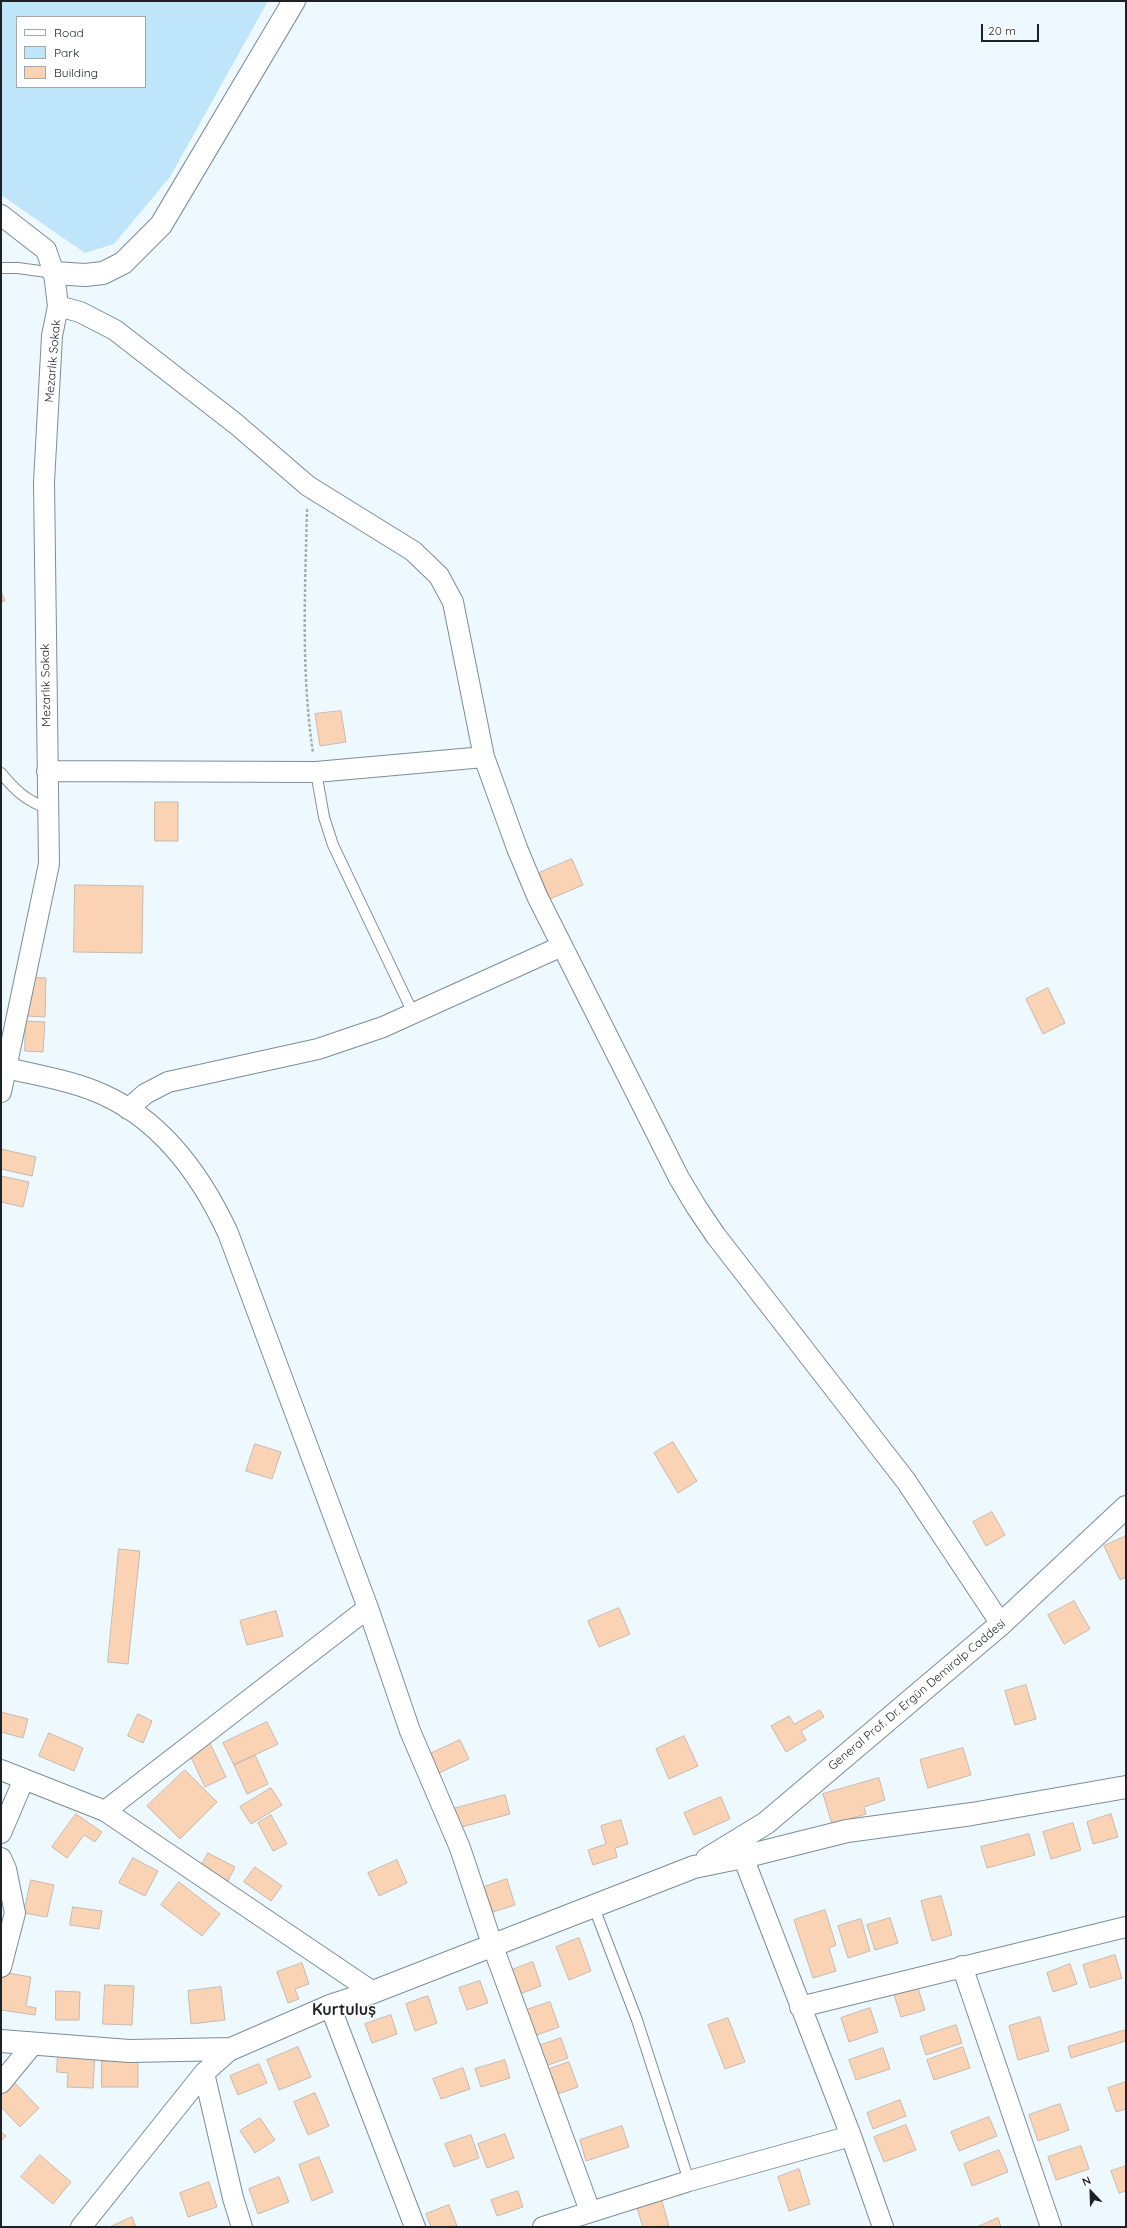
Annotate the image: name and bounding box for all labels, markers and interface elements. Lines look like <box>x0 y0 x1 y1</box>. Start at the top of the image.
legend <box>16 16 146 88</box>
scale bar <box>983 16 1041 42</box>
text: 20 m <box>988 23 1016 38</box>
text: Road <box>54 25 84 40</box>
text: Park <box>54 45 79 60</box>
text: Building <box>54 65 98 80</box>
street label: Mezarlık Sokak <box>42 319 64 403</box>
street label: Mezarlık Sokak <box>38 643 54 727</box>
street label: General Prof. Dr. Ergün Demiralp Caddesi <box>825 1617 1009 1773</box>
district label: Kurtuluş <box>312 2000 376 2020</box>
north arrow <box>1071 2172 1111 2212</box>
text: N <box>1080 2173 1093 2189</box>

